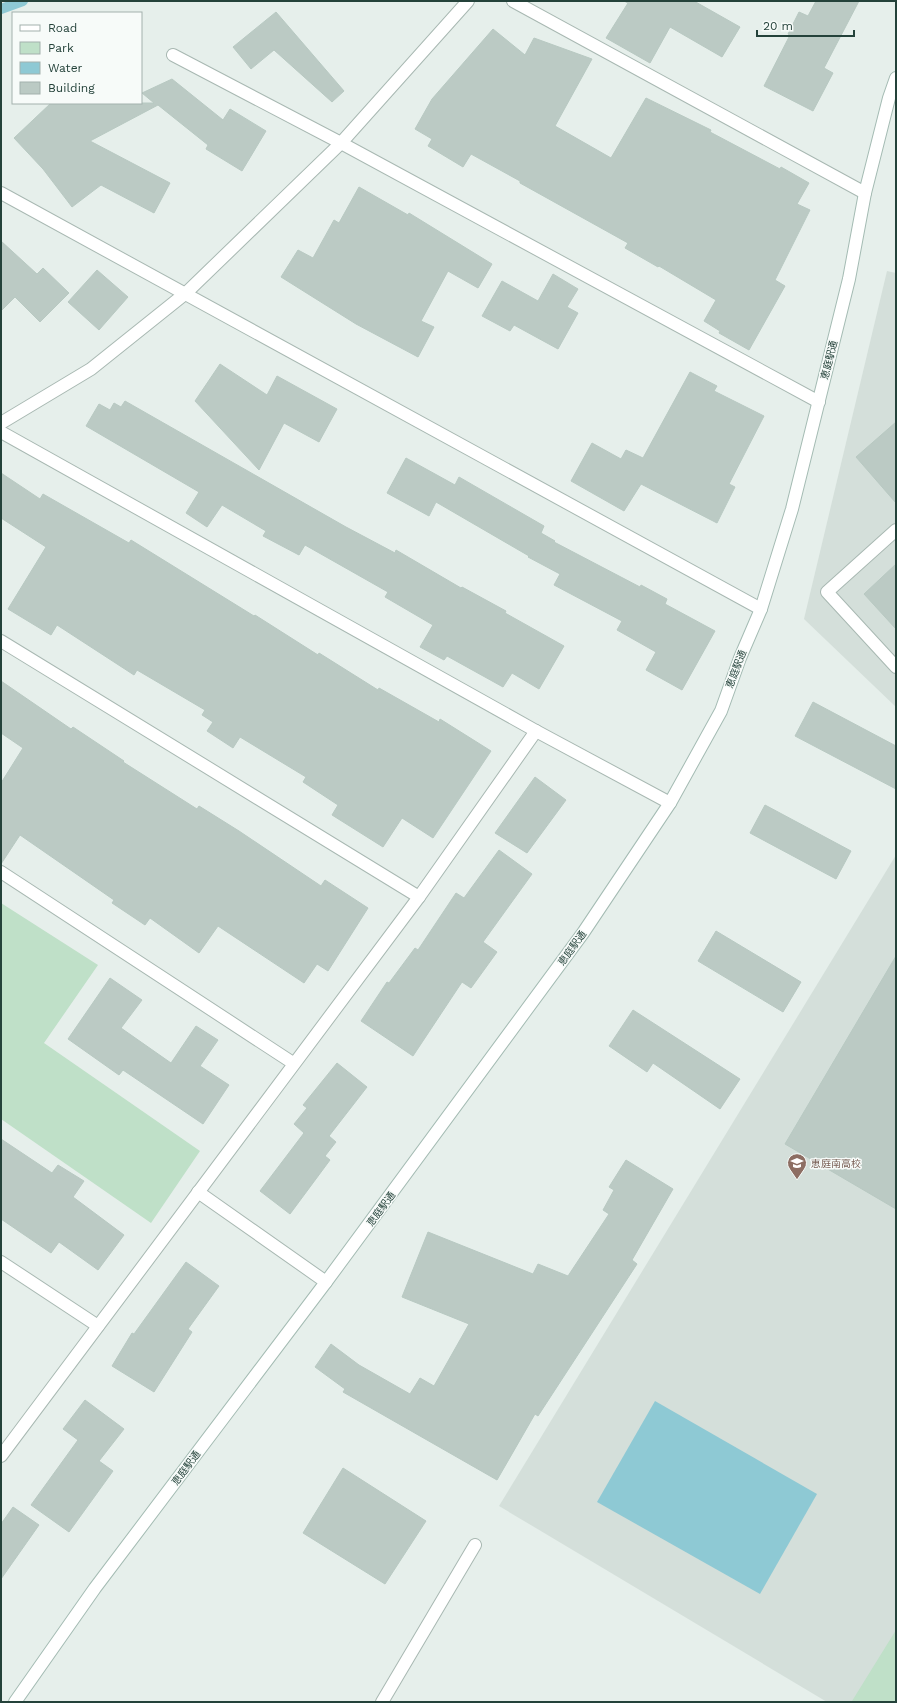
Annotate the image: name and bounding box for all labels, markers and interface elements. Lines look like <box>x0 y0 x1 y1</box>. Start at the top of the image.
legend <box>12 12 142 104</box>
scale bar <box>757 12 854 38</box>
text: 20 m <box>763 19 793 33</box>
text: Road <box>48 21 77 35</box>
text: Park <box>48 41 74 55</box>
text: Water <box>48 61 83 75</box>
text: Building <box>48 81 95 95</box>
street label: 恵庭駅通 <box>819 339 839 381</box>
street label: 恵庭駅通 <box>724 648 748 690</box>
street label: 恵庭駅通 <box>556 929 588 967</box>
school or university icon: 恵庭南高校 <box>786 1152 808 1180</box>
place label: 恵庭南高校 <box>811 1158 861 1169</box>
street label: 恵庭駅通 <box>365 1190 397 1228</box>
street label: 恵庭駅通 <box>170 1449 202 1487</box>

